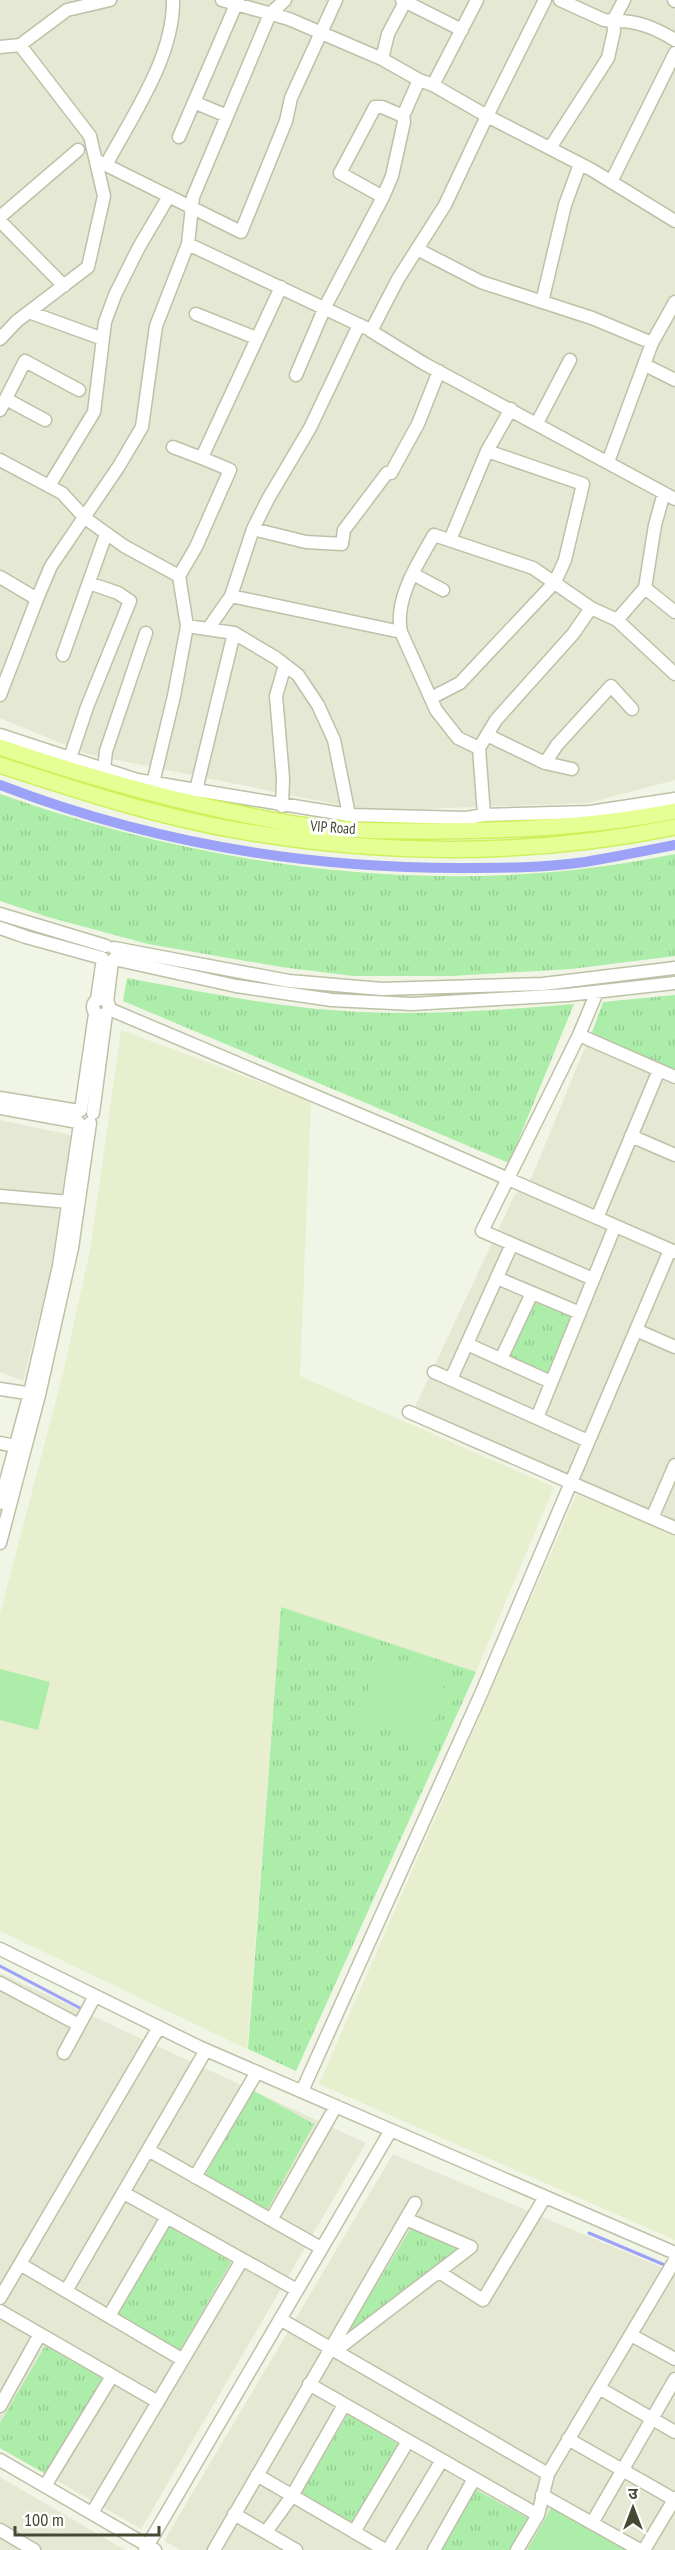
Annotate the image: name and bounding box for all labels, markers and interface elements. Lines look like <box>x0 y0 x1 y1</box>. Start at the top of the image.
street label: VIP Road <box>309 816 356 838</box>
north arrow <box>603 2478 663 2538</box>
text: उ <box>628 2483 638 2503</box>
scale bar <box>15 2499 159 2537</box>
text: 100 m <box>24 2508 64 2531</box>

